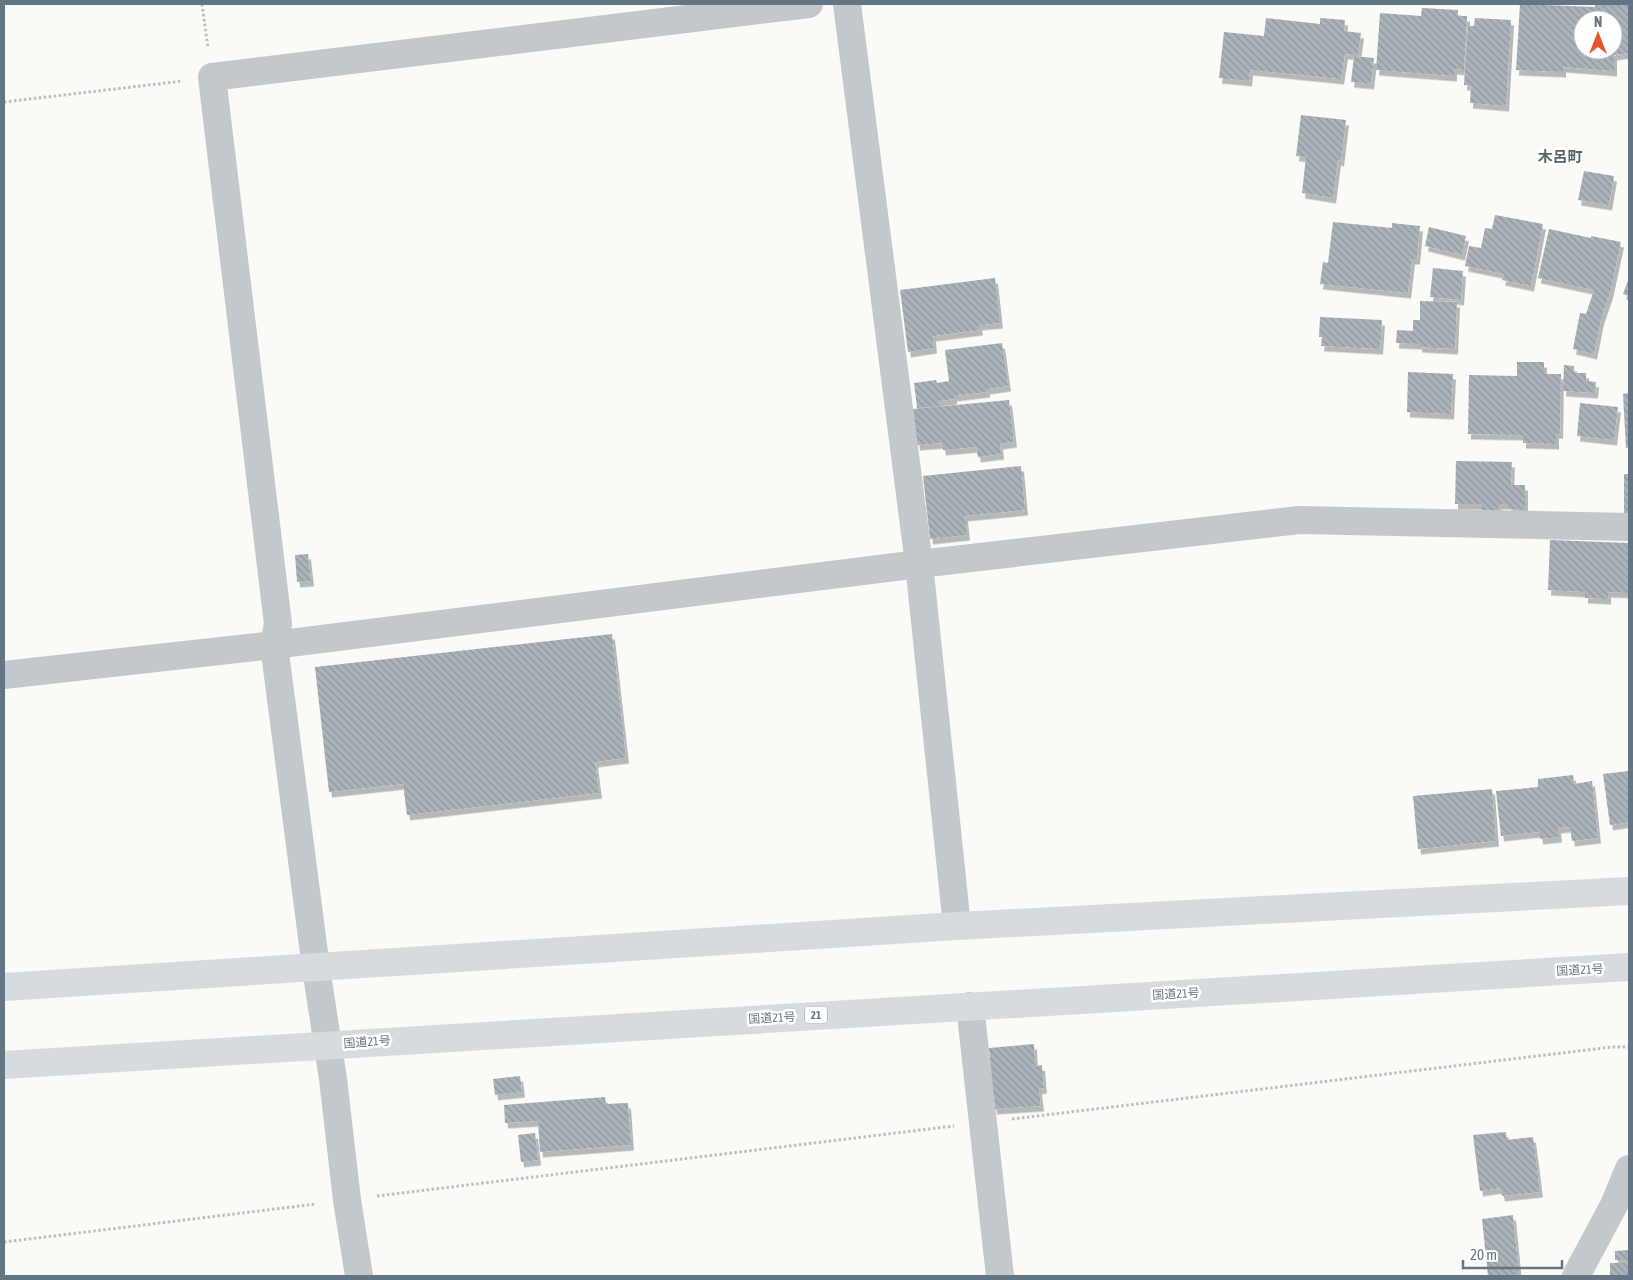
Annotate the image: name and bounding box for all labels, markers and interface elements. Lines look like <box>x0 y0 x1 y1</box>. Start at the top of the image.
north arrow <box>1573 10 1623 60</box>
text: N <box>1594 14 1602 30</box>
district label: 木呂町 <box>1537 148 1583 165</box>
street label: 国道21号 <box>1556 962 1604 978</box>
street label: 国道21号 <box>1152 986 1200 1002</box>
road number: 21 <box>805 1006 827 1024</box>
street label: 国道21号 <box>748 1010 796 1026</box>
street label: 国道21号 <box>343 1033 391 1051</box>
scale bar <box>1463 1238 1562 1270</box>
text: 20 m <box>1470 1246 1497 1263</box>

